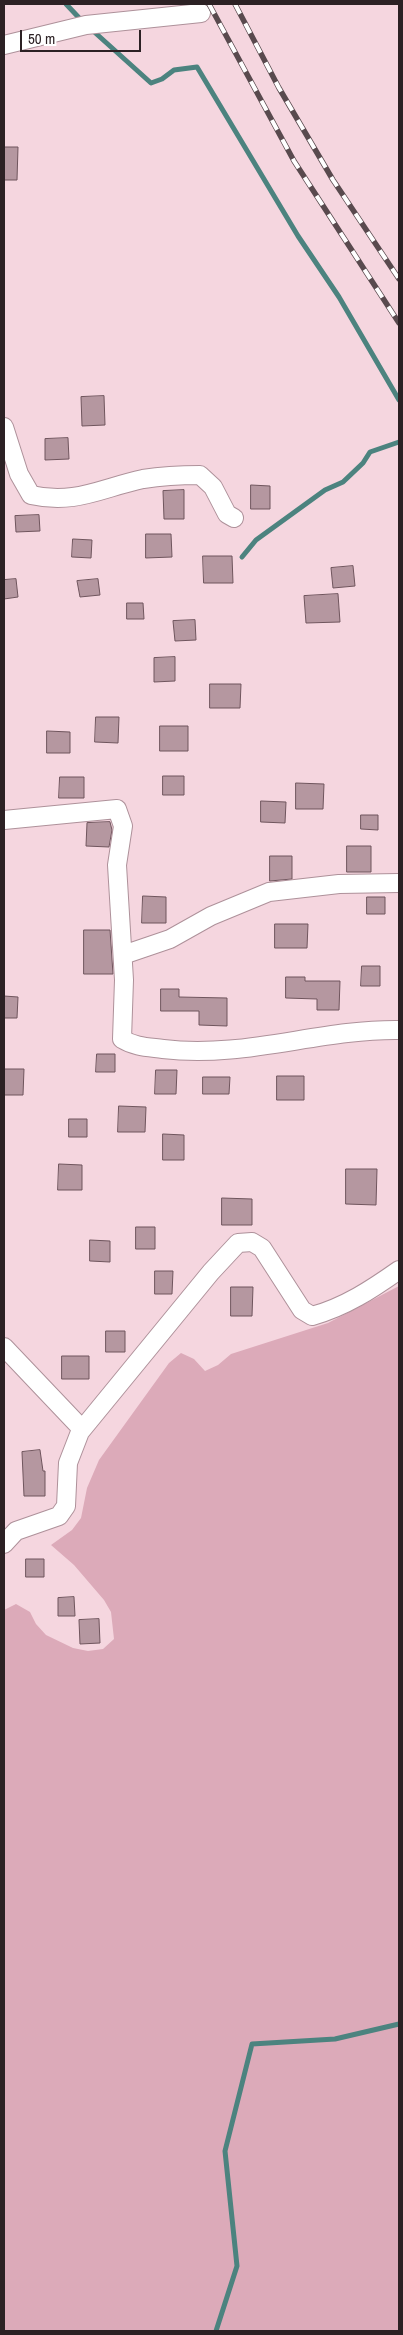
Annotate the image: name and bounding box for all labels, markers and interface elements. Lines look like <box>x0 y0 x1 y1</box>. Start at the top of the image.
scale bar <box>22 20 144 52</box>
text: 50 m <box>28 28 55 49</box>

